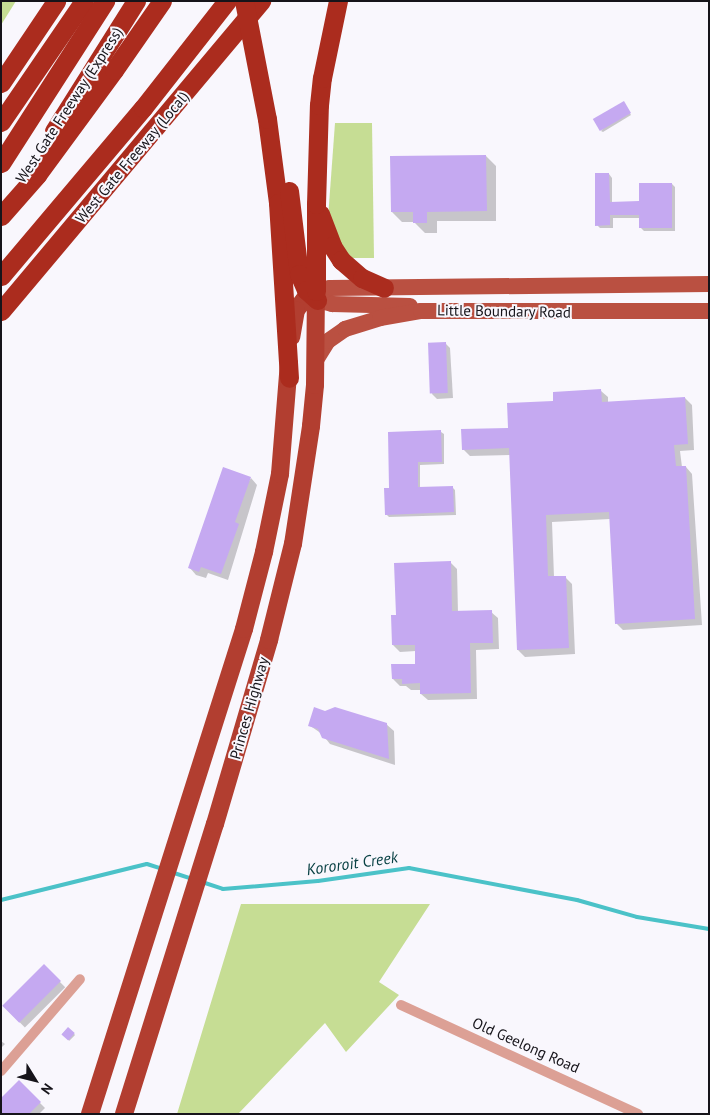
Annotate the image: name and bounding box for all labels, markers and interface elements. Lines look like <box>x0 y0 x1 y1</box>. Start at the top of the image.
street label: West Gate Freeway (Express) <box>12 23 126 187</box>
street label: West Gate Freeway (Local) <box>71 87 193 227</box>
street label: Little Boundary Road <box>437 301 571 321</box>
street label: Princes Highway <box>226 655 272 761</box>
water label: Kororoit Creek <box>305 847 399 879</box>
street label: Old Geelong Road <box>470 1013 582 1077</box>
north arrow <box>10 1055 60 1105</box>
text: N <box>37 1080 57 1098</box>

